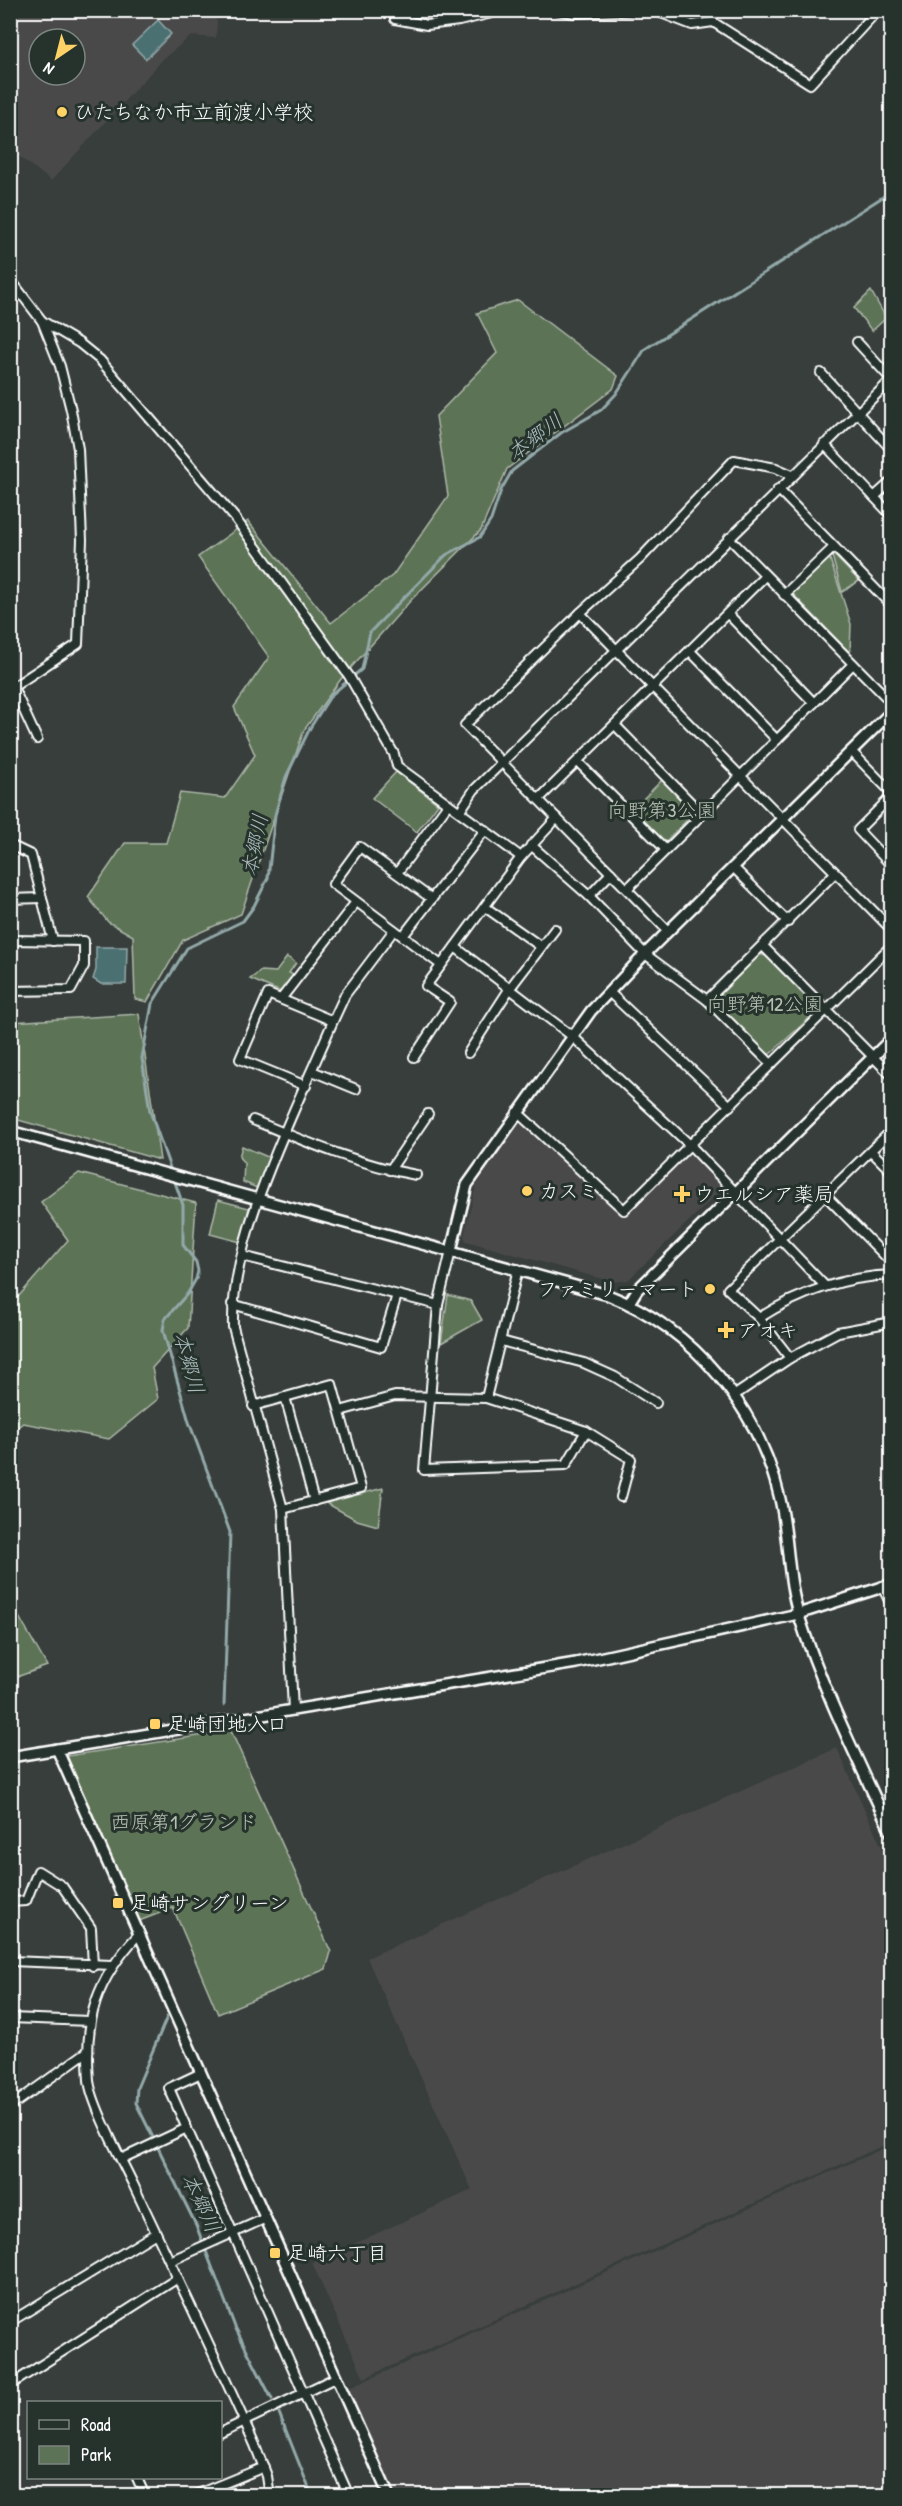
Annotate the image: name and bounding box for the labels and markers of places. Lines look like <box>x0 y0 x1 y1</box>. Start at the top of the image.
place label: ひたちなか市立前渡小学校 <box>74 98 313 125</box>
marker: ひたちなか市立前渡小学校 <box>55 105 69 119</box>
place label: カスミ <box>539 1177 599 1204</box>
place label: ウエルシア薬局 <box>694 1180 834 1207</box>
marker: カスミ <box>520 1184 534 1198</box>
marker: ウエルシア薬局 <box>675 1187 689 1201</box>
place label: ファミリーマート <box>538 1275 698 1302</box>
marker: ファミリーマート <box>703 1282 717 1296</box>
place label: アオキ <box>738 1316 798 1343</box>
marker: アオキ <box>719 1323 733 1337</box>
place label: 足崎団地入口 <box>167 1710 287 1737</box>
marker: 足崎団地入口 <box>148 1717 162 1731</box>
place label: 足崎サングリーン <box>130 1889 289 1916</box>
marker: 足崎サングリーン <box>111 1896 125 1910</box>
place label: 足崎六丁目 <box>287 2239 387 2266</box>
marker: 足崎六丁目 <box>268 2246 282 2260</box>

